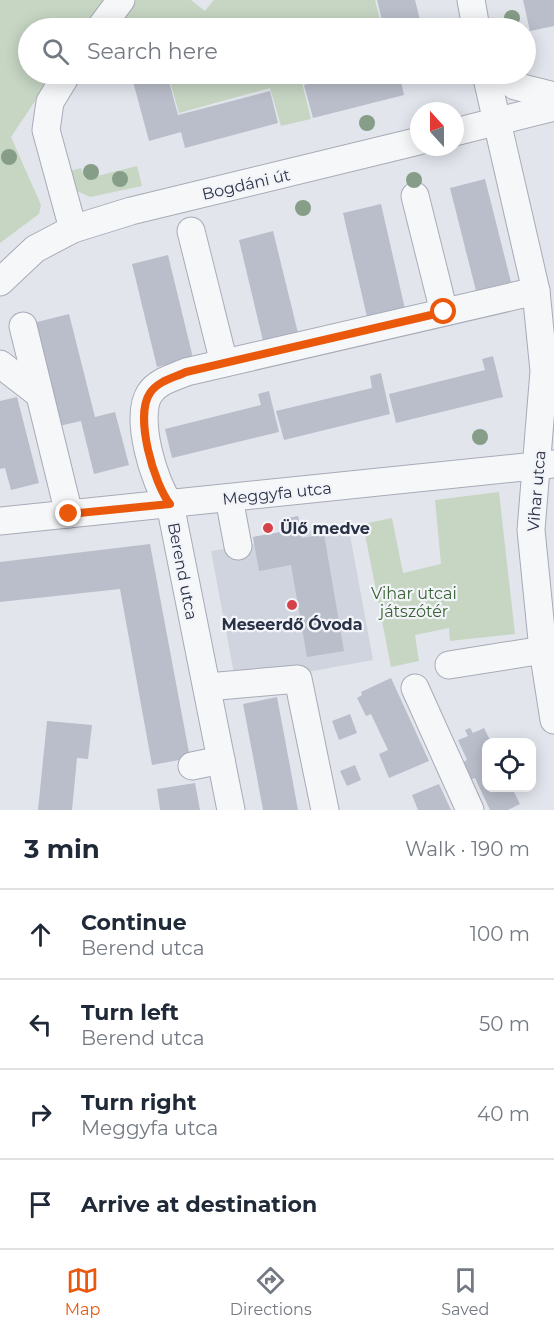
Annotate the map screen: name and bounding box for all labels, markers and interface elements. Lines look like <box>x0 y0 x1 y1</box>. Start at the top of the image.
search box <box>18 18 536 84</box>
icon: search <box>39 35 72 68</box>
text: Search here <box>87 38 218 65</box>
north arrow <box>410 102 464 156</box>
street label: Bogdáni út <box>200 165 293 204</box>
route start <box>430 298 456 324</box>
street label: Vihar utca <box>523 450 550 532</box>
street label: Meggyfa utca <box>221 478 333 509</box>
route end <box>55 500 81 526</box>
place label: Ülő medve <box>280 519 370 538</box>
street label: Berend utca <box>164 521 201 621</box>
marker: Ülő medve <box>261 521 275 535</box>
park label: Vihar utcai játszótér <box>371 584 457 621</box>
marker: Meseerdő Óvoda <box>285 598 299 612</box>
place label: Meseerdő Óvoda <box>221 615 363 634</box>
map controls <box>482 738 536 792</box>
button: locate <box>482 738 536 792</box>
text: 3 min <box>24 833 100 865</box>
text: Walk · 190 m <box>405 837 530 861</box>
text: Continue <box>81 909 187 936</box>
icon: ahead <box>24 918 57 951</box>
text: 100 m <box>470 922 530 946</box>
text: Berend utca <box>81 936 205 960</box>
text: Turn left <box>81 999 179 1026</box>
icon: left <box>24 1008 57 1041</box>
text: 50 m <box>479 1012 530 1036</box>
text: Berend utca <box>81 1026 205 1050</box>
text: Turn right <box>81 1089 196 1116</box>
icon: right <box>24 1098 57 1131</box>
text: 40 m <box>477 1102 530 1126</box>
text: Meggyfa utca <box>81 1116 218 1140</box>
icon: arrive <box>24 1188 57 1221</box>
text: Arrive at destination <box>81 1191 317 1218</box>
tab: Map <box>65 1264 100 1319</box>
tab: Directions <box>230 1264 312 1319</box>
tab: Saved <box>441 1264 489 1319</box>

